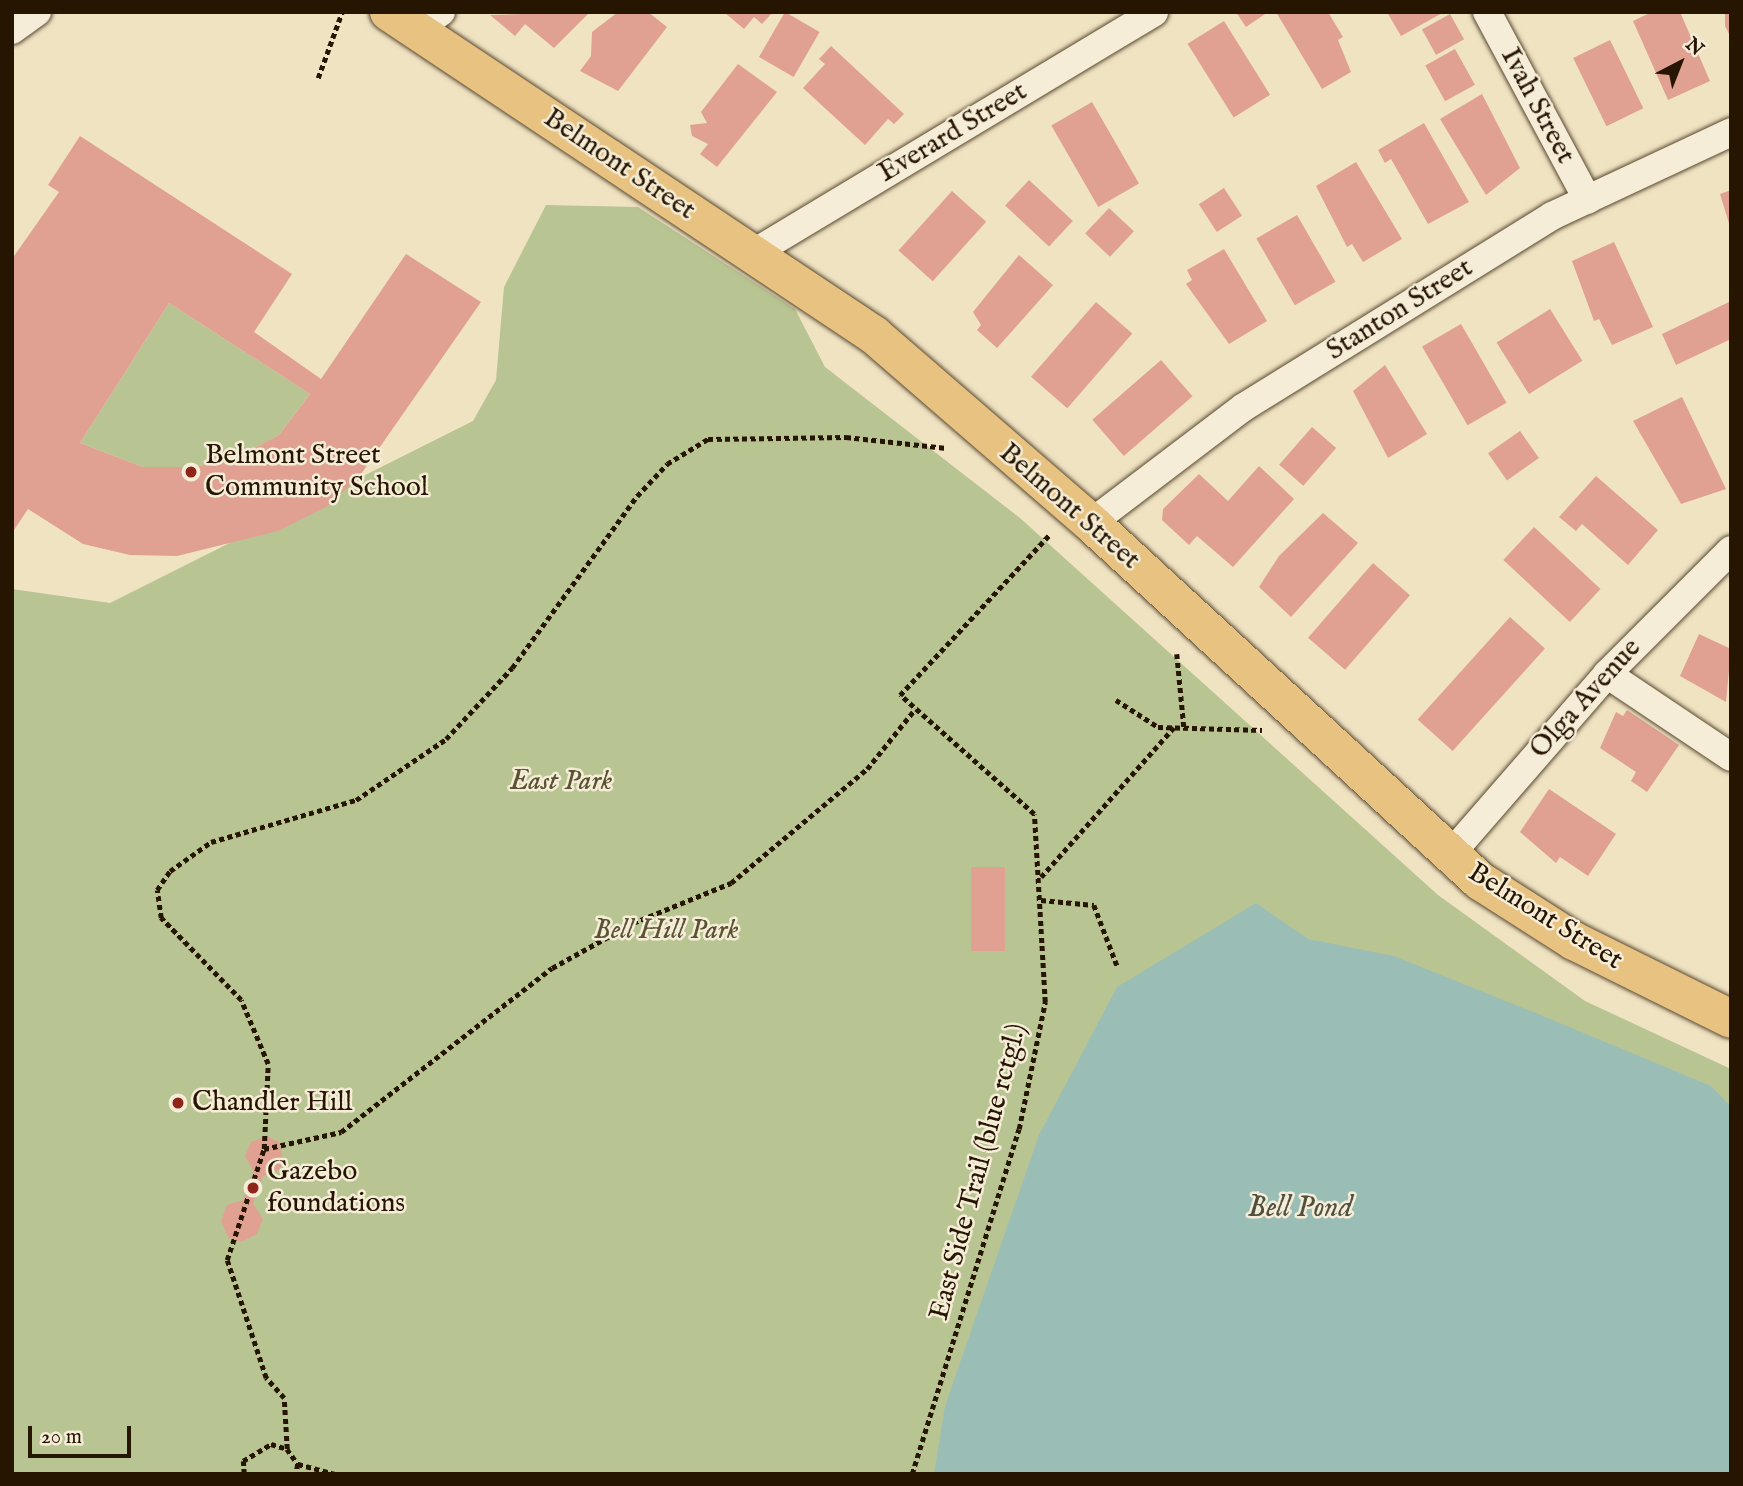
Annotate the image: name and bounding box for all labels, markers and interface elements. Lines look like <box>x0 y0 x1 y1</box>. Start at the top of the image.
north arrow <box>1645 28 1715 98</box>
text: N <box>1680 33 1708 62</box>
street label: Ivah Street <box>1492 42 1582 170</box>
street label: Everard Street <box>873 75 1033 191</box>
street label: Belmont Street <box>537 102 701 228</box>
street label: Stanton Street <box>1321 252 1479 368</box>
street label: Belmont Street <box>992 437 1146 577</box>
place label: Belmont Street Community School <box>205 439 428 505</box>
marker: Belmont Street Community School <box>183 464 199 480</box>
street label: Olga Avenue <box>1523 632 1649 766</box>
park label: East Park <box>510 765 612 799</box>
street label: Belmont Street <box>1462 856 1628 978</box>
park label: Bell Hill Park <box>594 914 738 948</box>
street label: East Side Trail (blue rctgl.) <box>923 1020 1035 1324</box>
place label: Chandler Hill <box>192 1086 353 1120</box>
marker: Chandler Hill <box>170 1095 186 1111</box>
place label: Gazebo foundations <box>267 1155 405 1221</box>
marker: Gazebo foundations <box>245 1180 261 1196</box>
water label: Bell Pond <box>1247 1190 1353 1226</box>
scale bar <box>32 1412 135 1456</box>
text: 20 m <box>41 1424 82 1451</box>

